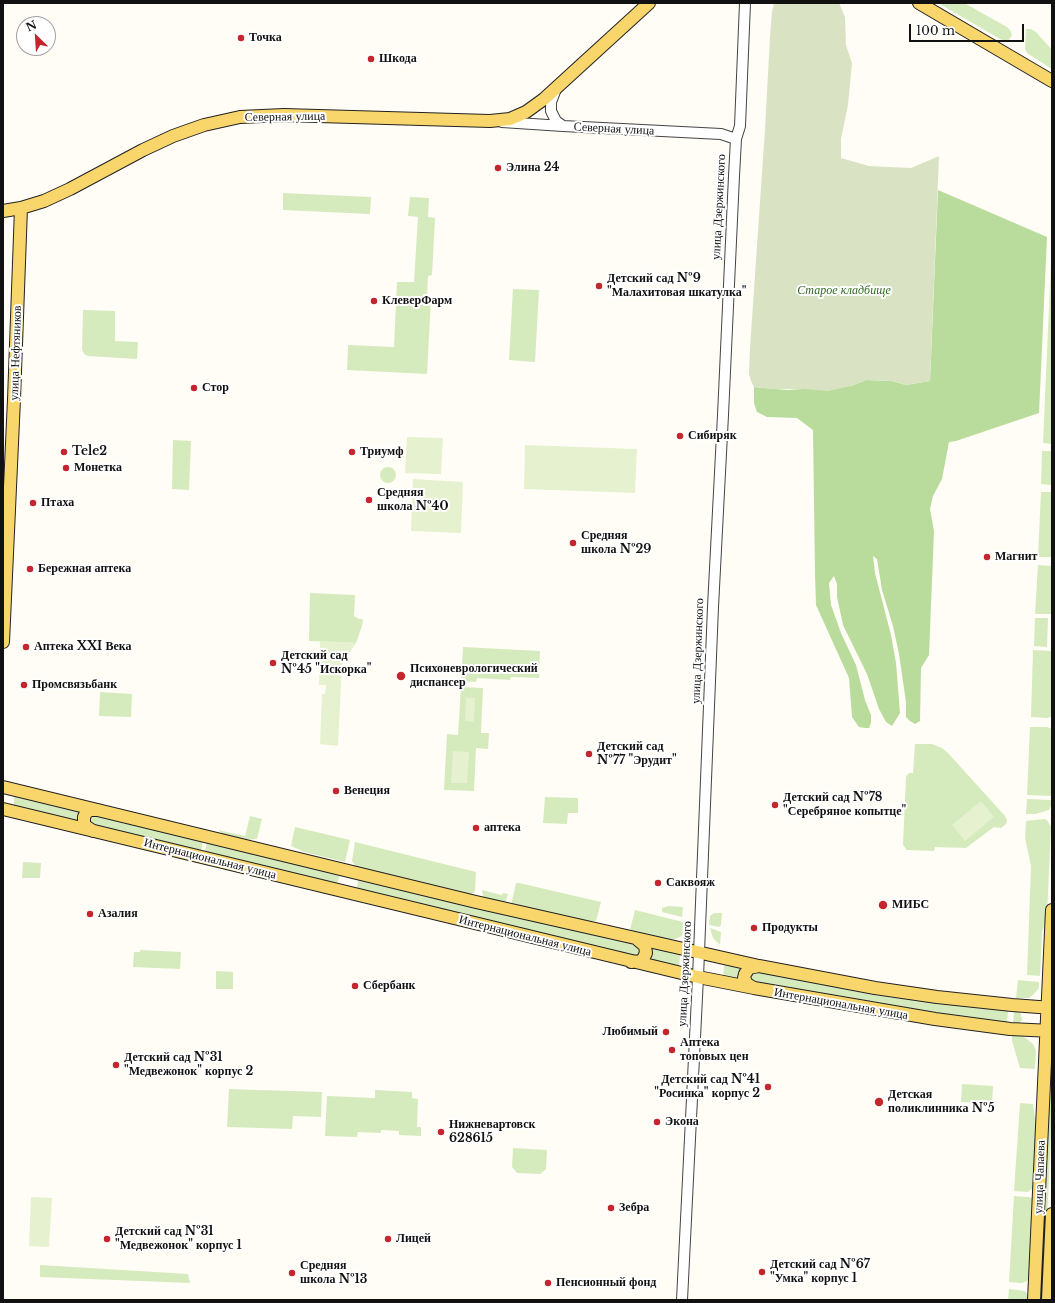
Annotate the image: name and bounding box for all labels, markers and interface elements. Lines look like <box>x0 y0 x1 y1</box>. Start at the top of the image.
north arrow <box>16 16 56 56</box>
scale bar <box>911 16 1026 42</box>
text: N <box>24 18 39 35</box>
text: 100 m <box>916 23 955 38</box>
place label: Точка <box>249 31 282 45</box>
marker: Точка <box>236 33 246 43</box>
place label: Шкода <box>379 52 417 66</box>
marker: Шкода <box>366 54 376 64</box>
street label: Северная улица <box>245 109 325 125</box>
street label: Северная улица <box>573 120 655 138</box>
street label: улица Дзержинского <box>709 154 729 260</box>
place label: Элина 24 <box>506 161 560 175</box>
marker: Элина 24 <box>493 163 503 173</box>
place label: Детский сад №9 "Малахитовая шкатулка" <box>607 272 747 300</box>
marker: Детский сад №9 "Малахитовая шкатулка" <box>594 281 604 291</box>
park label: Старое кладбище <box>797 284 891 298</box>
place label: КлеверФарм <box>382 294 452 308</box>
marker: КлеверФарм <box>369 296 379 306</box>
street label: улица Нефтяников <box>7 305 25 401</box>
place label: Стор <box>202 381 229 395</box>
marker: Стор <box>189 383 199 393</box>
place label: Сибиряк <box>688 429 737 443</box>
marker: Сибиряк <box>675 431 685 441</box>
place label: Tele2 <box>72 445 107 459</box>
place label: Триумф <box>360 445 403 459</box>
marker: Tele2 <box>59 447 69 457</box>
marker: Триумф <box>347 447 357 457</box>
place label: Монетка <box>74 461 122 475</box>
marker: Монетка <box>61 463 71 473</box>
place label: Средняя школа №40 <box>377 486 449 514</box>
marker: Средняя школа №40 <box>364 495 374 505</box>
place label: Птаха <box>41 496 74 510</box>
marker: Птаха <box>28 498 38 508</box>
place label: Средняя школа №29 <box>581 529 651 557</box>
marker: Средняя школа №29 <box>568 538 578 548</box>
place label: Магнит <box>995 550 1037 564</box>
marker: Магнит <box>982 552 992 562</box>
place label: Бережная аптека <box>38 562 131 576</box>
marker: Бережная аптека <box>25 564 35 574</box>
street label: улица Дзержинского <box>689 598 707 704</box>
place label: Аптека XXI Века <box>34 640 131 654</box>
marker: Аптека XXI Века <box>21 642 31 652</box>
place label: Детский сад №45 "Искорка" <box>281 649 371 677</box>
marker: Детский сад №45 "Искорка" <box>268 658 278 668</box>
place label: Психоневрологический диспансер <box>410 662 538 690</box>
marker: Психоневрологический диспансер <box>395 670 407 682</box>
place label: Промсвязьбанк <box>32 678 117 692</box>
marker: Промсвязьбанк <box>19 680 29 690</box>
place label: Детский сад №77 "Эрудит" <box>597 740 677 768</box>
marker: Детский сад №77 "Эрудит" <box>584 749 594 759</box>
place label: Венеция <box>344 784 390 798</box>
marker: Венеция <box>331 786 341 796</box>
place label: Детский сад №78 "Серебряное копытце" <box>783 791 906 819</box>
marker: Детский сад №78 "Серебряное копытце" <box>770 800 780 810</box>
place label: аптека <box>484 821 521 835</box>
marker: аптека <box>471 823 481 833</box>
street label: Интернациональная улица <box>142 836 278 882</box>
place label: Саквояж <box>666 876 715 890</box>
marker: Саквояж <box>653 878 663 888</box>
place label: МИБС <box>892 898 929 912</box>
marker: МИБС <box>877 899 889 911</box>
place label: Азалия <box>98 907 138 921</box>
marker: Азалия <box>85 909 95 919</box>
street label: Интернациональная улица <box>457 913 593 959</box>
street label: улица Дзержинского <box>675 921 695 1027</box>
place label: Продукты <box>762 921 818 935</box>
marker: Продукты <box>749 923 759 933</box>
place label: Сбербанк <box>363 979 415 993</box>
marker: Сбербанк <box>350 981 360 991</box>
street label: Интернациональная улица <box>773 985 909 1023</box>
place label: Любимый <box>603 1025 658 1039</box>
marker: Любимый <box>661 1027 671 1037</box>
place label: Аптека топовых цен <box>680 1036 749 1064</box>
marker: Аптека топовых цен <box>667 1045 677 1055</box>
place label: Детский сад №31 "Медвежонок" корпус 2 <box>124 1051 253 1079</box>
marker: Детский сад №31 "Медвежонок" корпус 2 <box>111 1060 121 1070</box>
place label: Детский сад №41 "Росинка" корпус 2 <box>654 1073 760 1101</box>
marker: Детский сад №41 "Росинка" корпус 2 <box>763 1082 773 1092</box>
place label: Детская поликлинника №5 <box>888 1088 995 1116</box>
marker: Детская поликлинника №5 <box>873 1096 885 1108</box>
place label: Экона <box>665 1115 699 1129</box>
marker: Экона <box>652 1117 662 1127</box>
place label: Нижневартовск 628615 <box>449 1118 535 1146</box>
marker: Нижневартовск 628615 <box>436 1127 446 1137</box>
street label: улица Чапаева <box>1032 1140 1048 1214</box>
place label: Зебра <box>619 1201 649 1215</box>
marker: Зебра <box>606 1203 616 1213</box>
place label: Детский сад №31 "Медвежонок" корпус 1 <box>115 1225 242 1253</box>
place label: Лицей <box>396 1232 431 1246</box>
marker: Детский сад №31 "Медвежонок" корпус 1 <box>102 1234 112 1244</box>
marker: Лицей <box>383 1234 393 1244</box>
place label: Детский сад №67 "Умка" корпус 1 <box>770 1258 870 1286</box>
place label: Средняя школа №13 <box>300 1259 367 1287</box>
marker: Детский сад №67 "Умка" корпус 1 <box>757 1267 767 1277</box>
marker: Средняя школа №13 <box>287 1268 297 1278</box>
place label: Пенсионный фонд <box>556 1276 656 1290</box>
marker: Пенсионный фонд <box>543 1278 553 1288</box>

